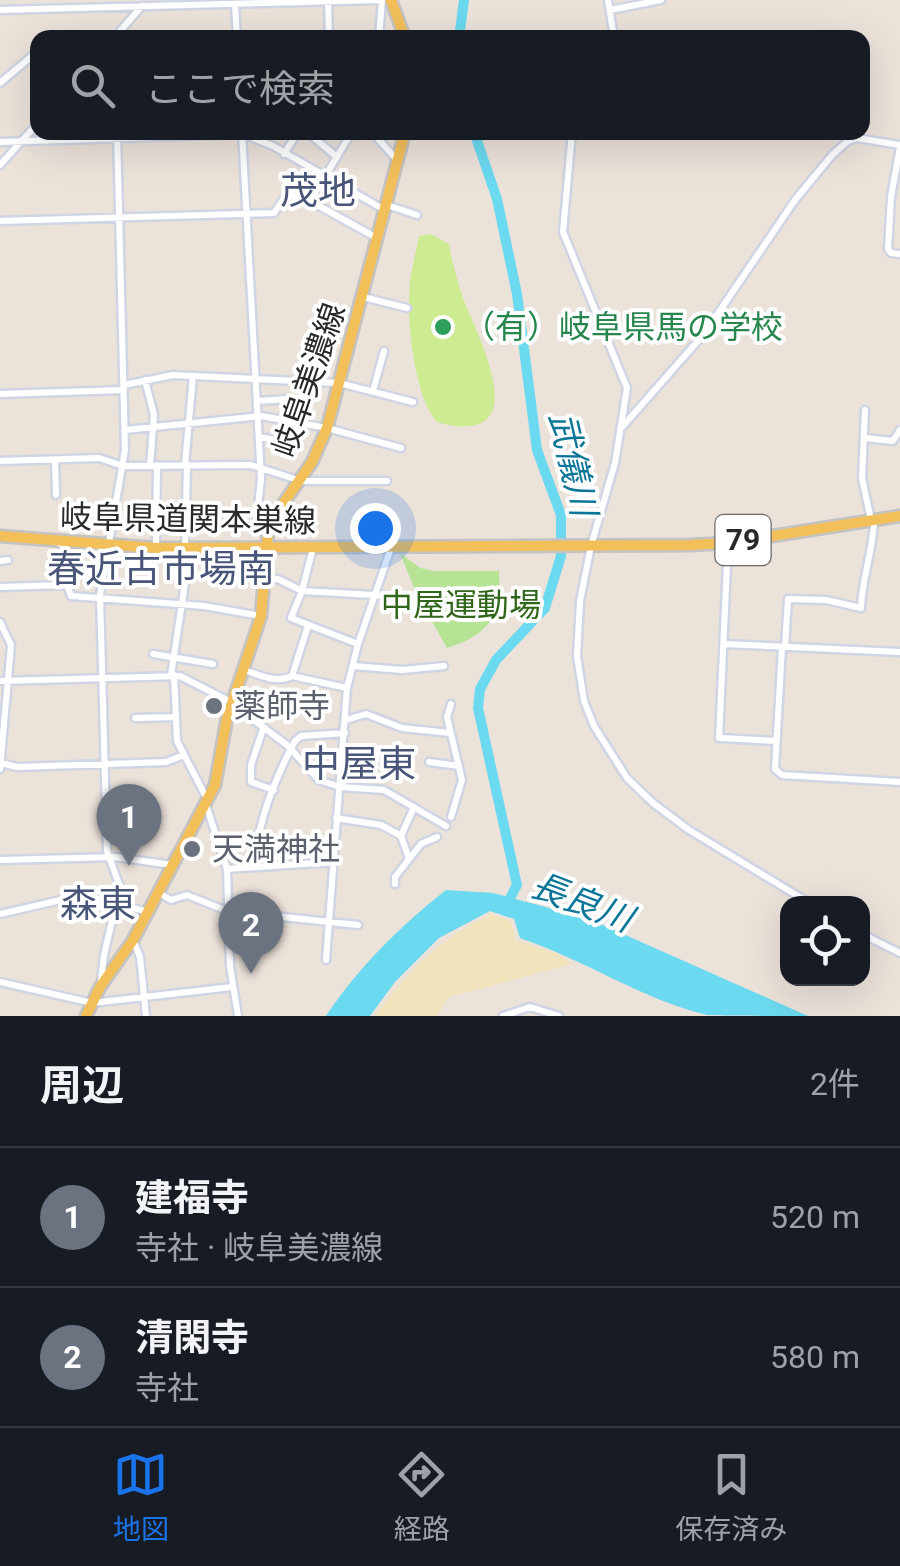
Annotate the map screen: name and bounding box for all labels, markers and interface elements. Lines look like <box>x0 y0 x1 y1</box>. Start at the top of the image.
search box <box>30 30 870 140</box>
icon: search <box>65 58 120 113</box>
text: ここで検索 <box>145 67 335 111</box>
district label: 茂地 <box>280 169 356 213</box>
street label: 岐阜美濃線 <box>265 298 353 462</box>
place label: （有）岐阜県馬の学校 <box>463 308 783 346</box>
marker: （有）岐阜県馬の学校 <box>432 316 454 338</box>
water label: 武儀川 <box>541 408 605 524</box>
street label: 岐阜県道関本巣線 <box>60 498 316 540</box>
your location <box>350 503 401 554</box>
road number: 79 <box>716 515 770 565</box>
district label: 春近古市場南 <box>47 547 275 591</box>
park label: 中屋運動場 <box>381 586 541 624</box>
place label: 薬師寺 <box>234 687 330 725</box>
marker: 薬師寺 <box>203 695 225 717</box>
district label: 中屋東 <box>302 742 416 786</box>
pin: 1 <box>96 784 162 866</box>
place label: 天満神社 <box>212 830 340 868</box>
marker: 天満神社 <box>181 838 203 860</box>
water label: 長良川 <box>525 865 642 942</box>
district label: 森東 <box>60 882 136 926</box>
pin: 2 <box>218 892 284 974</box>
map controls <box>780 896 870 986</box>
button: locate <box>780 896 870 986</box>
text: 周辺 <box>40 1061 124 1110</box>
text: 2件 <box>810 1065 860 1103</box>
text: 建福寺 <box>135 1176 249 1220</box>
text: 1 <box>63 1198 82 1236</box>
text: 520 m <box>770 1198 860 1236</box>
text: 寺社 · 岐阜美濃線 <box>135 1229 383 1267</box>
text: 清閑寺 <box>135 1316 249 1360</box>
text: 2 <box>63 1338 82 1376</box>
text: 580 m <box>770 1338 860 1376</box>
text: 寺社 <box>135 1369 199 1407</box>
tab: 地図 <box>113 1447 169 1547</box>
tab: 経路 <box>394 1447 450 1547</box>
tab: 保存済み <box>675 1447 787 1547</box>

